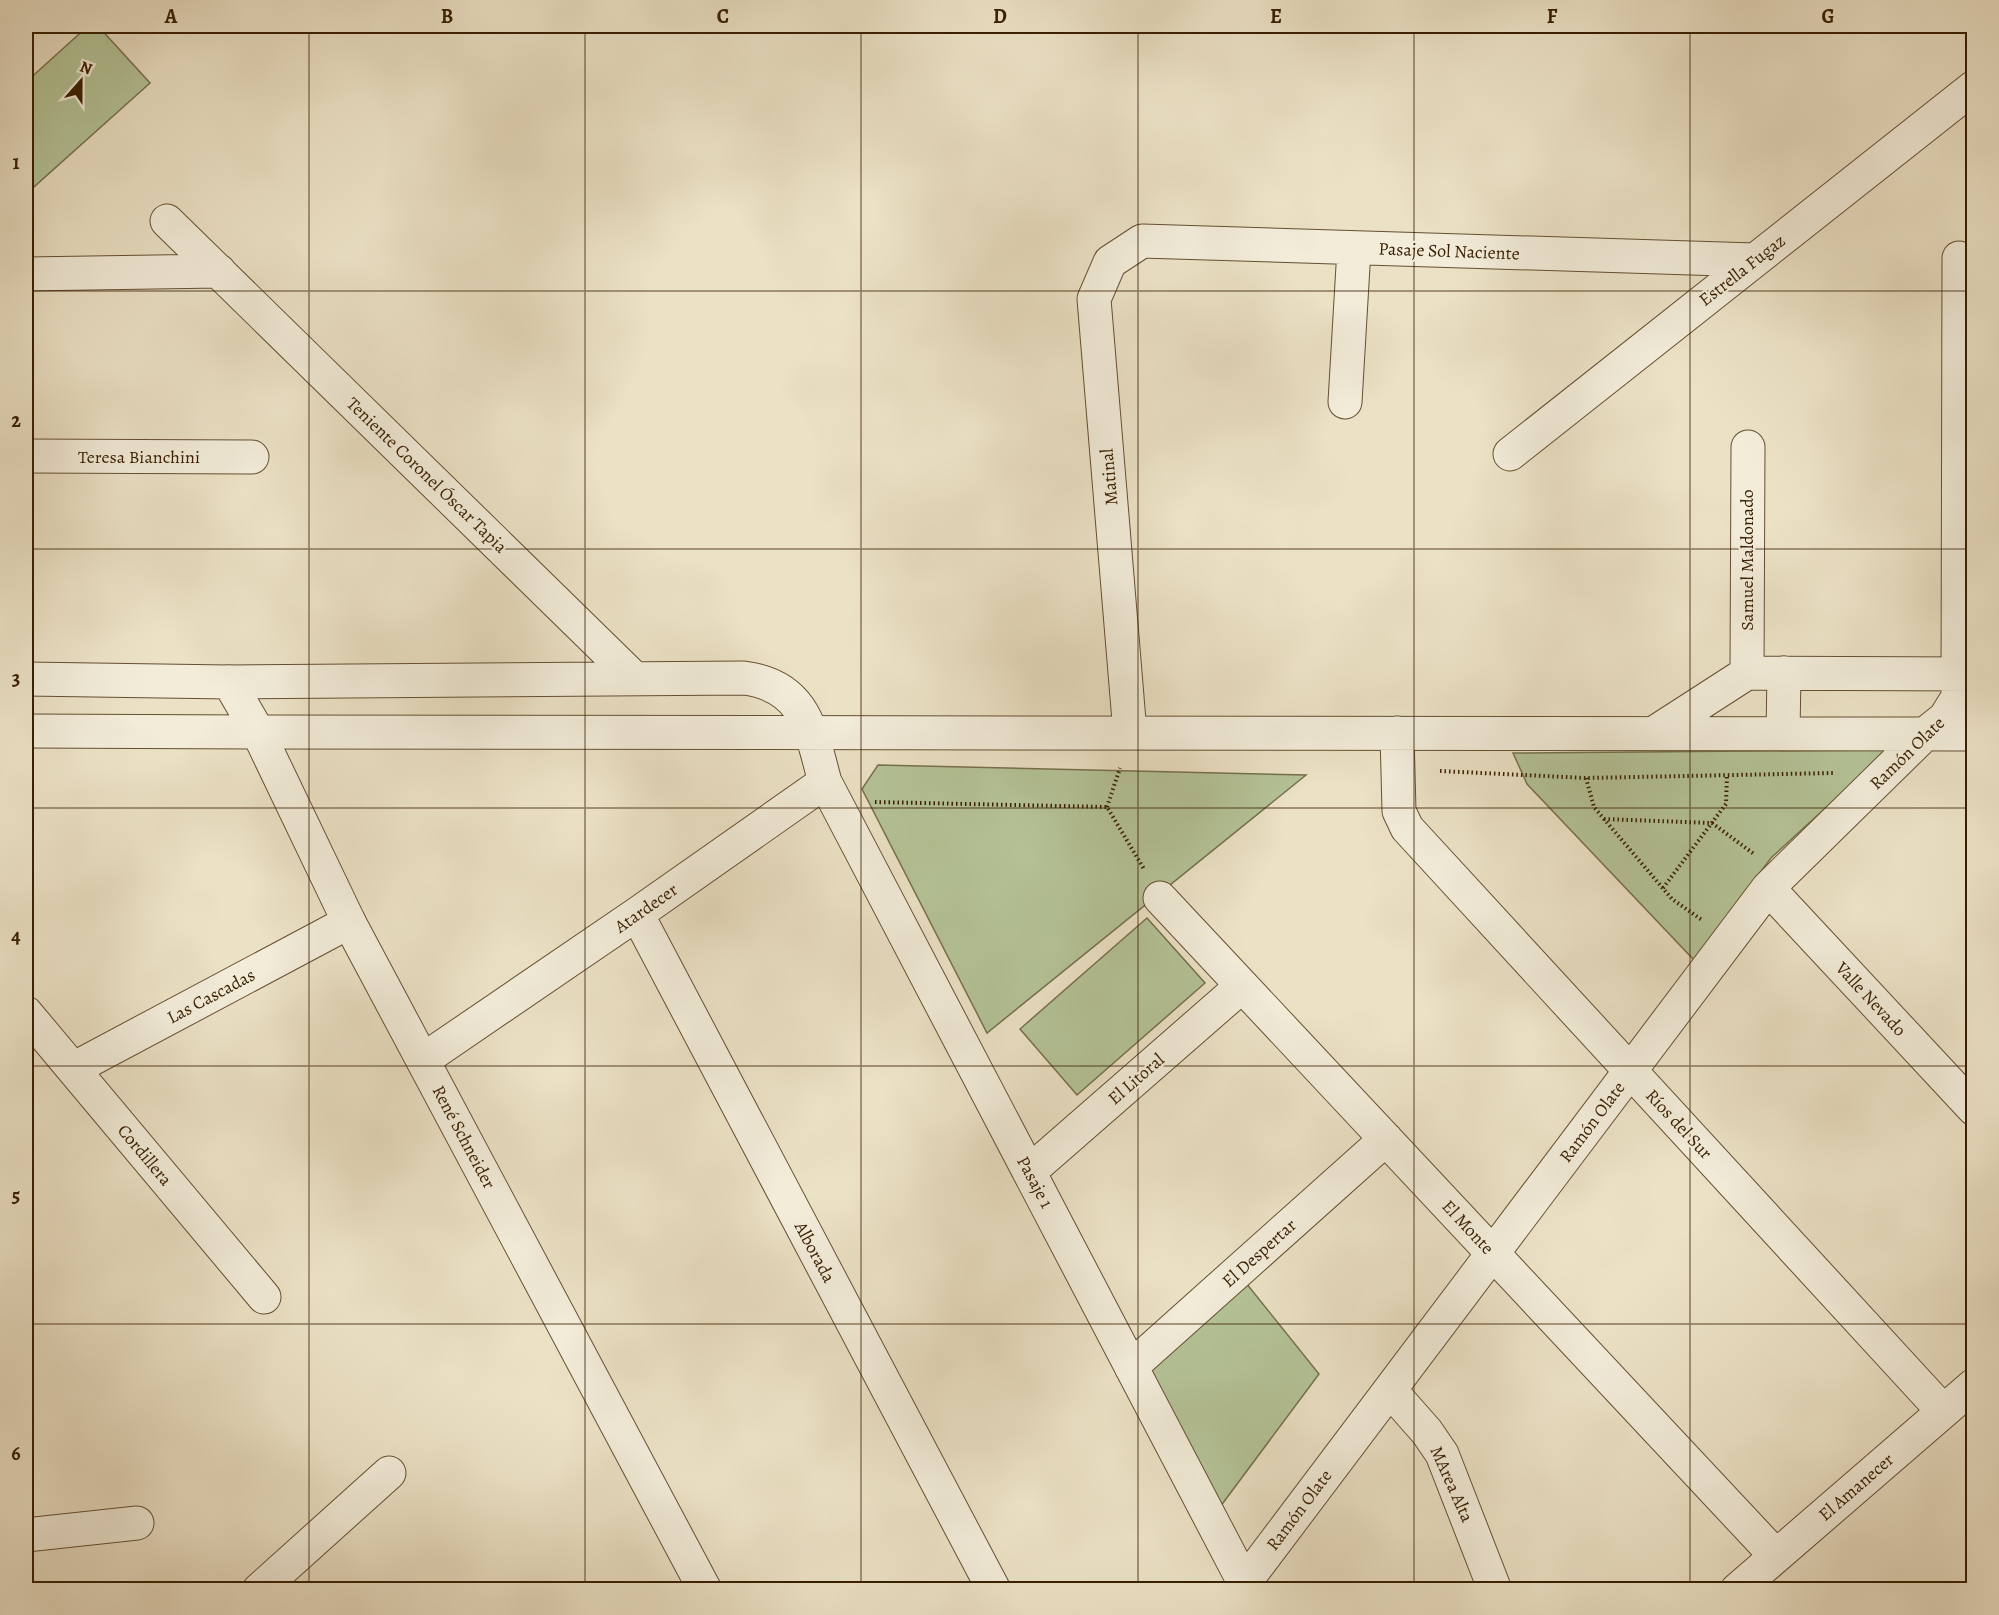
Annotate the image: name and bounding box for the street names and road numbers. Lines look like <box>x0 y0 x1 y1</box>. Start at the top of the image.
street label: Estrella Fugaz <box>1694 229 1790 311</box>
street label: Pasaje Sol Naciente <box>1378 237 1520 265</box>
street label: Teniente Coronel Óscar Tapia <box>341 392 513 559</box>
street label: Teresa Bianchini <box>78 445 200 469</box>
street label: Matinal <box>1095 447 1123 506</box>
street label: Samuel Maldonado <box>1735 489 1759 631</box>
street label: Ramón Olate <box>1864 711 1950 795</box>
street label: Atardecer <box>609 878 682 939</box>
street label: Valle Nevado <box>1830 956 1912 1041</box>
street label: Las Cascadas <box>163 963 259 1029</box>
street label: El Litoral <box>1103 1048 1170 1110</box>
street label: Ramón Olate <box>1554 1077 1630 1167</box>
street label: René Schneider <box>427 1081 501 1193</box>
street label: Ríos del Sur <box>1640 1084 1718 1164</box>
street label: Cordillera <box>112 1119 178 1191</box>
street label: Pasaje 1 <box>1011 1152 1059 1212</box>
street label: El Monte <box>1437 1195 1499 1259</box>
street label: El Despertar <box>1217 1213 1301 1293</box>
street label: Alborada <box>788 1216 841 1287</box>
street label: MArea Alta <box>1425 1442 1480 1526</box>
street label: El Amanecer <box>1813 1448 1899 1526</box>
street label: Ramón Olate <box>1261 1465 1337 1555</box>

